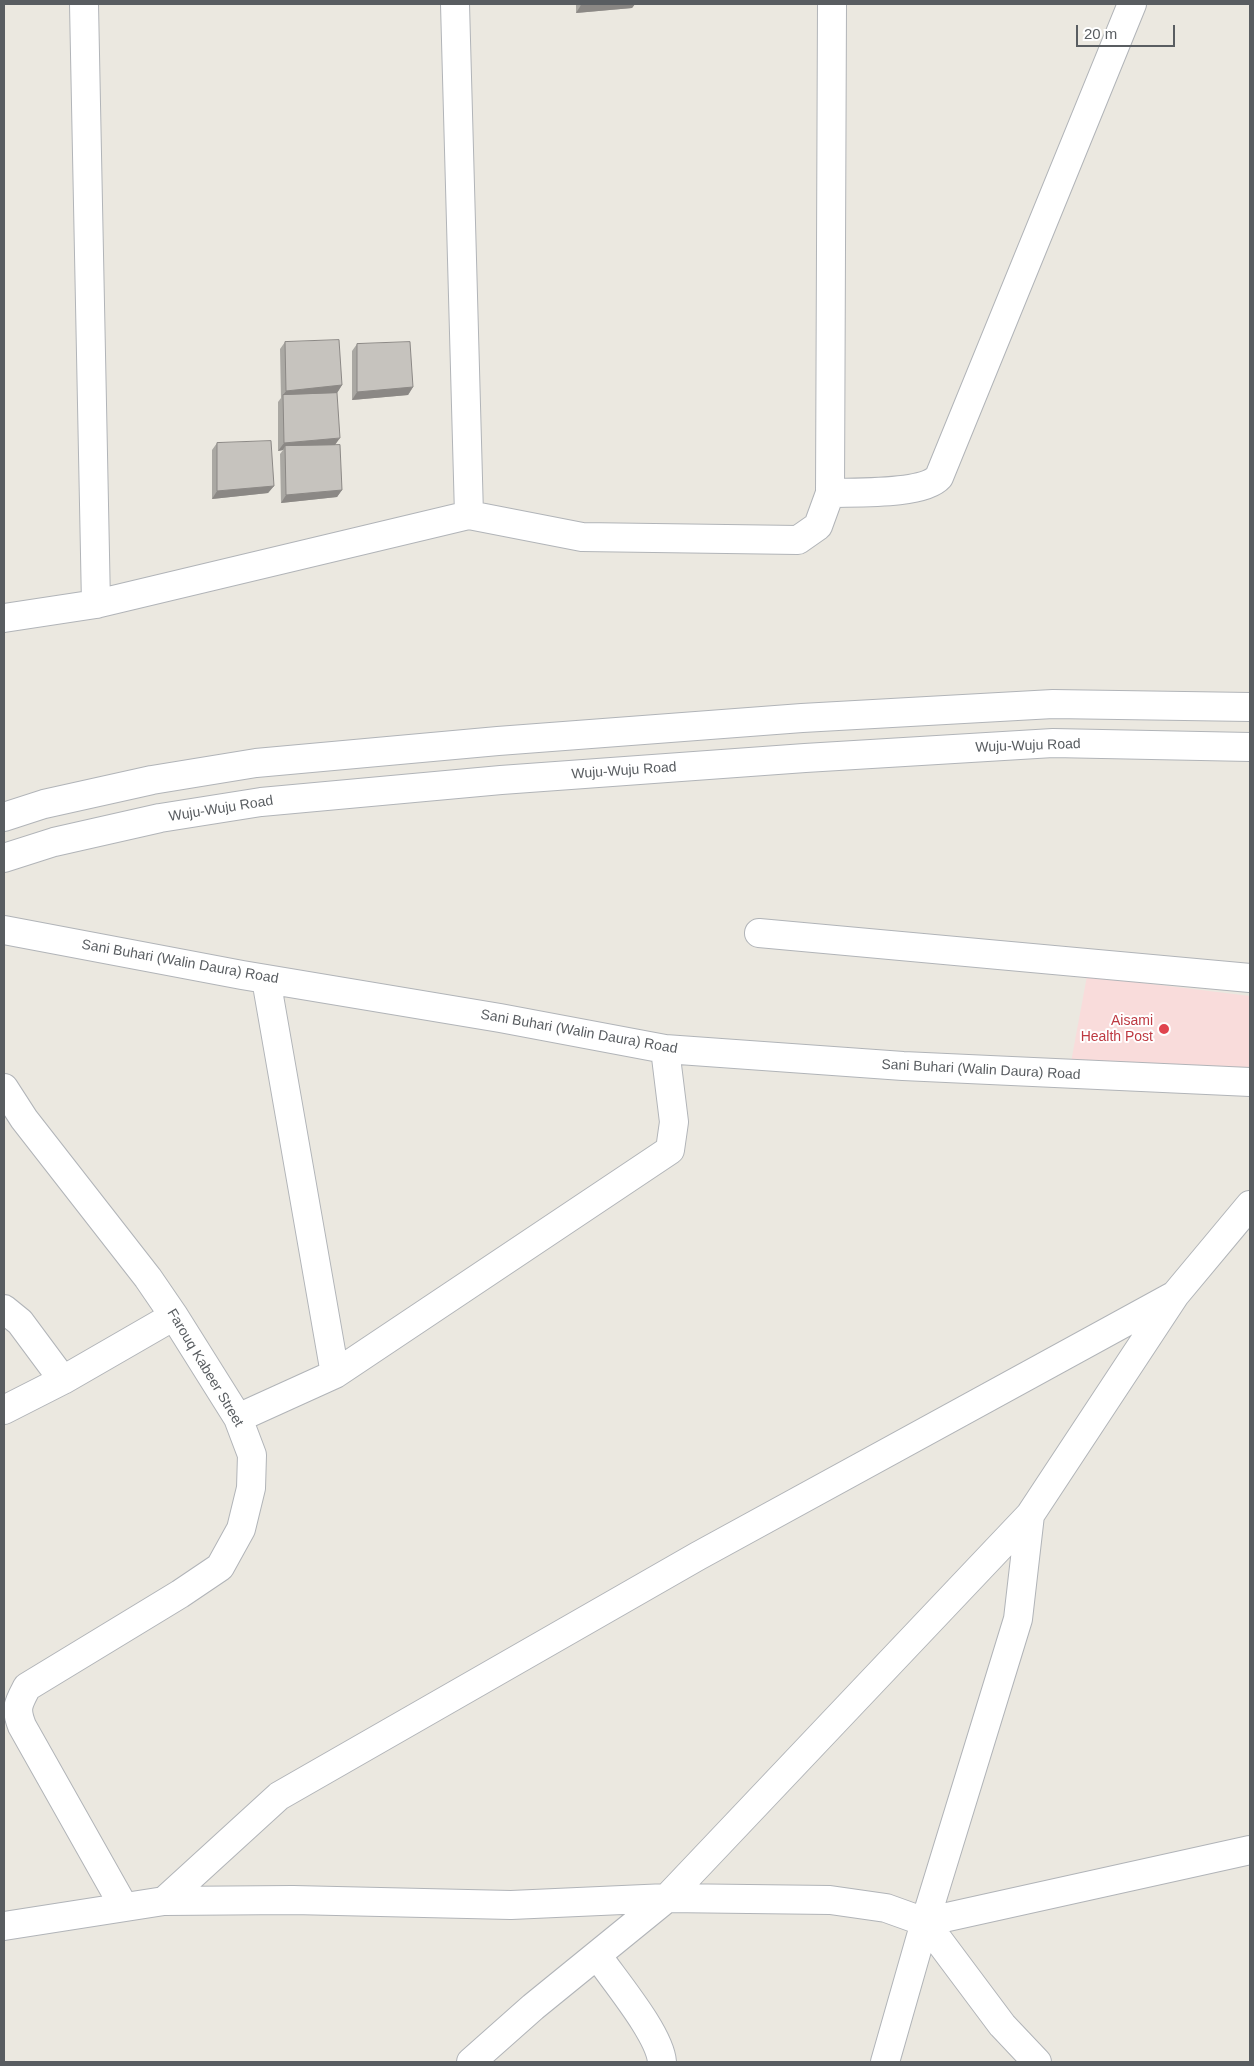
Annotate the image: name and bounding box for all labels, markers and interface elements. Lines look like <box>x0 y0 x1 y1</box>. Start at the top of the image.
scale bar <box>1079 15 1178 47</box>
text: 20 m <box>1084 25 1117 42</box>
street label: Wuju-Wuju Road <box>975 736 1081 756</box>
street label: Wuju-Wuju Road <box>571 759 677 783</box>
street label: Wuju-Wuju Road <box>168 792 274 826</box>
street label: Sani Buhari (Walin Daura) Road <box>80 936 280 988</box>
street label: Sani Buhari (Walin Daura) Road <box>479 1006 679 1058</box>
place label: Aisami Health Post <box>1081 1013 1153 1046</box>
marker: Aisami Health Post <box>1157 1022 1171 1036</box>
street label: Sani Buhari (Walin Daura) Road <box>881 1056 1081 1084</box>
street label: Farouq Kabeer Street <box>163 1306 247 1430</box>

